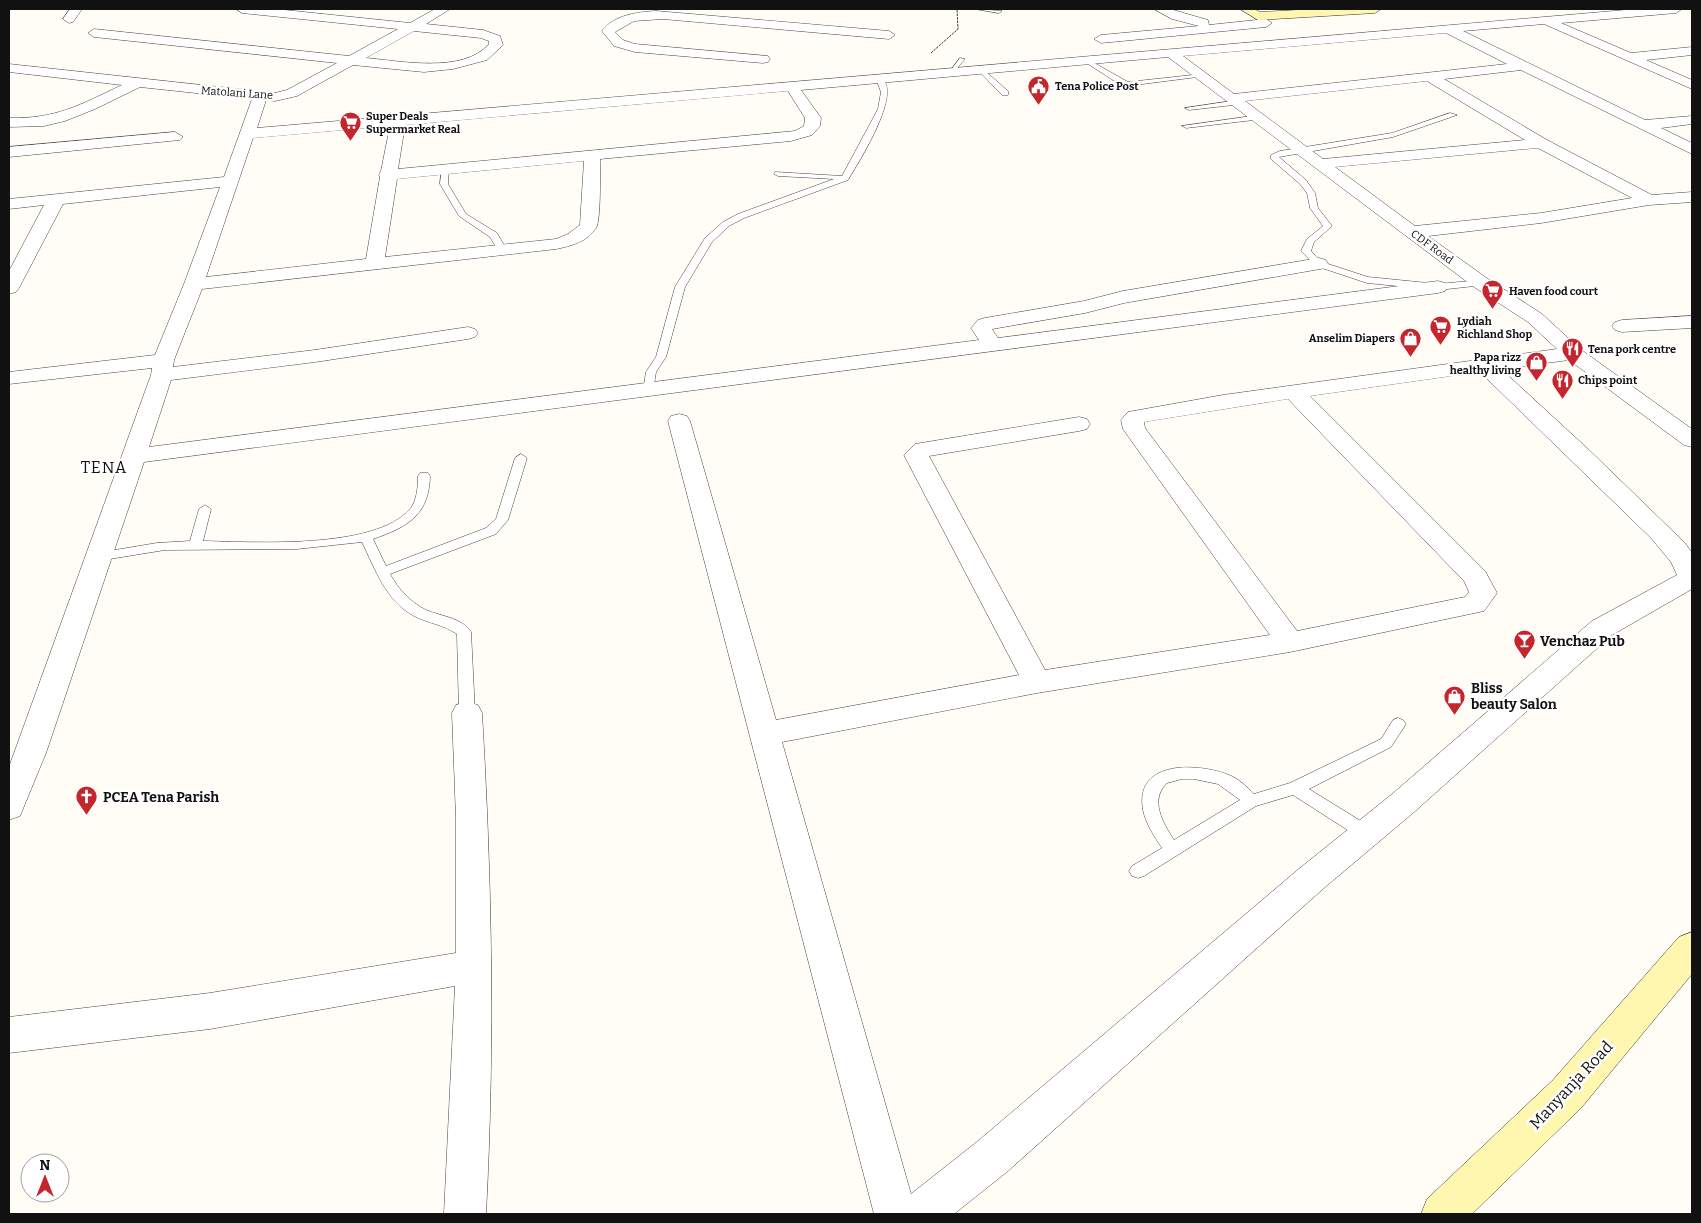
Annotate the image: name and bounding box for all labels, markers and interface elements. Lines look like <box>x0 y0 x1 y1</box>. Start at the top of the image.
public building icon: Tena Police Post <box>1027 74 1051 105</box>
place label: Tena Police Post <box>1055 80 1139 93</box>
street label: Matolani Lane <box>201 84 273 102</box>
supermarket icon: Super Deals Supermarket Real <box>338 110 362 141</box>
place label: Super Deals Supermarket Real <box>366 110 461 136</box>
street label: CDF Road <box>1408 227 1456 267</box>
supermarket icon: Haven food court <box>1481 279 1505 310</box>
place label: Haven food court <box>1509 285 1599 298</box>
supermarket icon: Lydiah Richland Shop <box>1429 315 1453 346</box>
place label: Lydiah Richland Shop <box>1457 315 1532 341</box>
shop icon: Anselim Diapers <box>1399 326 1423 357</box>
place label: Anselim Diapers <box>1309 332 1396 345</box>
restaurant icon: Tena pork centre <box>1560 337 1584 368</box>
place label: Tena pork centre <box>1588 343 1676 356</box>
place label: Papa rizz healthy living <box>1450 351 1522 377</box>
shop icon: Papa rizz healthy living <box>1525 351 1549 382</box>
restaurant icon: Chips point <box>1550 368 1574 399</box>
place label: Chips point <box>1578 374 1638 387</box>
district label: TENA <box>81 458 127 477</box>
bar icon: Venchaz Pub <box>1512 629 1536 660</box>
place label: Venchaz Pub <box>1540 633 1625 650</box>
place label: Bliss beauty Salon <box>1471 680 1557 713</box>
shop icon: Bliss beauty Salon <box>1443 684 1467 715</box>
church icon: PCEA Tena Parish <box>75 785 99 816</box>
place label: PCEA Tena Parish <box>103 789 219 806</box>
street label: Manyanja Road <box>1525 1037 1617 1133</box>
north arrow <box>20 1153 70 1203</box>
text: N <box>40 1157 51 1174</box>

